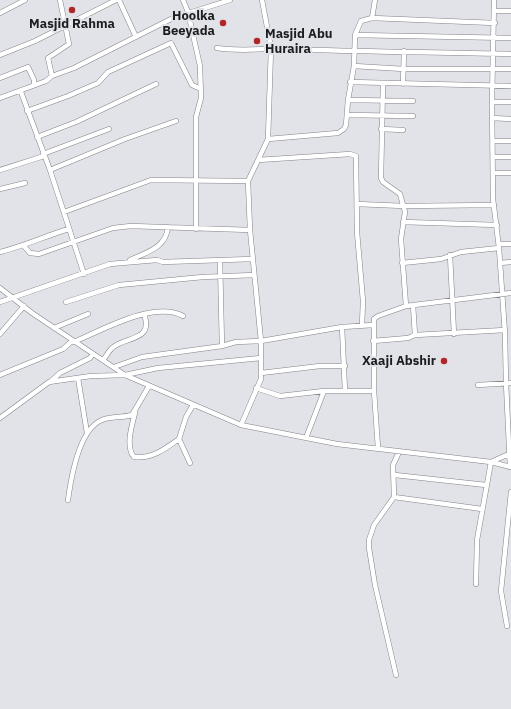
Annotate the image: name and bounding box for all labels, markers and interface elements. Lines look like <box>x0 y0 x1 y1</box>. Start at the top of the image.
marker: Masjid Rahma <box>67 5 77 15</box>
place label: Hoolka Beeyada <box>162 8 215 39</box>
place label: Masjid Rahma <box>29 16 115 32</box>
marker: Hoolka Beeyada <box>218 18 228 28</box>
place label: Masjid Abu Huraira <box>265 26 333 57</box>
marker: Masjid Abu Huraira <box>252 36 262 46</box>
place label: Xaaji Abshir <box>362 353 436 369</box>
marker: Xaaji Abshir <box>439 356 449 366</box>

